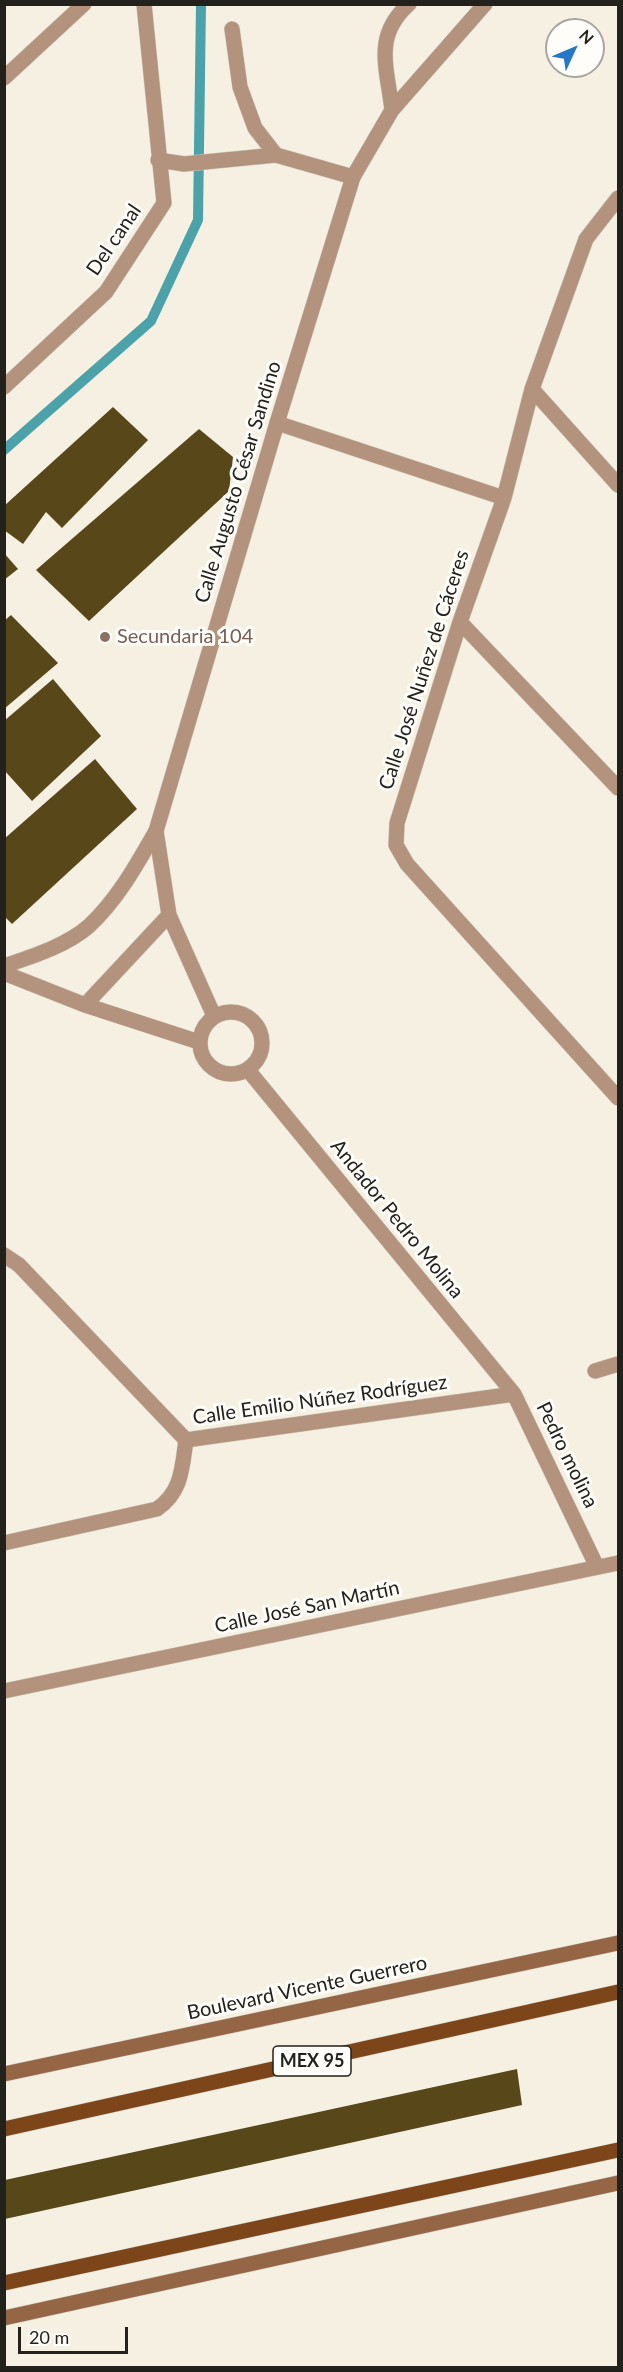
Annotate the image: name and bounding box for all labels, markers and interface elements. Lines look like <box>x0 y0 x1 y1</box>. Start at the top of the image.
north arrow <box>545 18 605 78</box>
text: N <box>576 25 598 48</box>
street label: Del canal <box>81 200 147 280</box>
street label: Calle Augusto César Sandino <box>190 358 286 606</box>
street label: Calle José Nuñez de Cáceres <box>374 547 474 793</box>
place label: Secundaria 104 <box>117 625 253 649</box>
marker: Secundaria 104 <box>98 630 112 644</box>
street label: Andador Pedro Molina <box>326 1135 468 1303</box>
street label: Calle Emilio Núñez Rodríguez <box>191 1370 449 1430</box>
street label: Pedro molina <box>531 1398 603 1512</box>
street label: Calle José San Martín <box>213 1576 401 1638</box>
street label: Boulevard Vicente Guerrero <box>185 1951 429 2025</box>
road number: MEX 95 <box>273 2046 351 2076</box>
scale bar <box>21 2315 130 2353</box>
text: 20 m <box>29 2326 69 2348</box>

